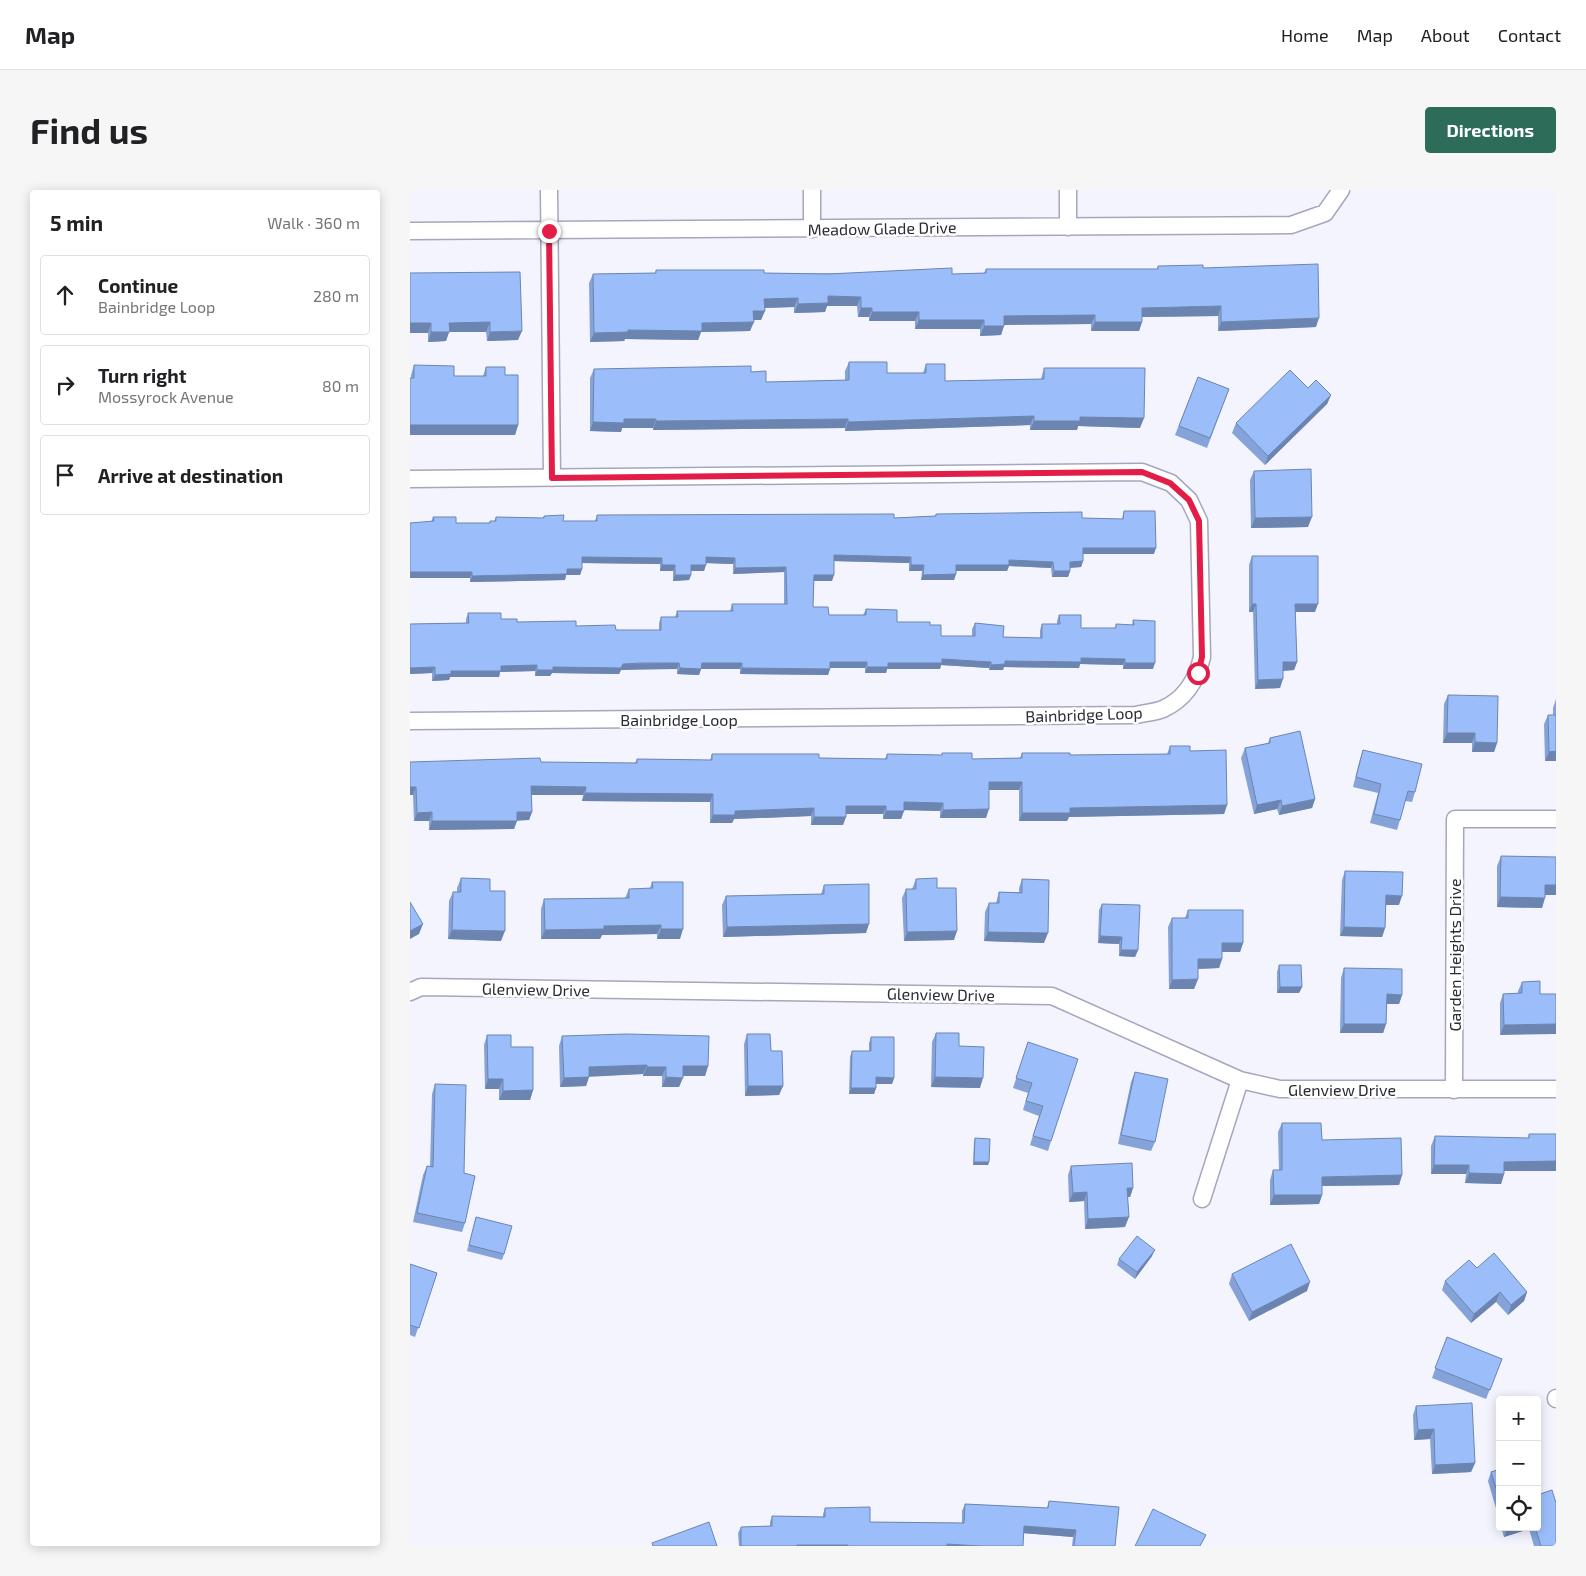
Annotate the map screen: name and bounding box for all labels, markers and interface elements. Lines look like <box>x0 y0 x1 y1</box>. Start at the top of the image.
text: Map <box>25 20 75 49</box>
text: Home <box>1281 24 1329 46</box>
text: Map <box>1357 24 1393 46</box>
text: About <box>1421 24 1470 46</box>
text: Contact <box>1498 24 1561 46</box>
button: Directions <box>1425 107 1556 153</box>
text: Find us <box>30 109 148 151</box>
text: 5 min <box>50 210 103 235</box>
text: Walk · 360 m <box>267 213 360 232</box>
street label: Meadow Glade Drive <box>807 217 957 239</box>
route end <box>538 220 561 243</box>
text: Continue <box>98 274 178 297</box>
icon: ahead <box>51 281 79 309</box>
text: 280 m <box>313 286 359 305</box>
text: Bainbridge Loop <box>98 297 215 316</box>
text: Turn right <box>98 364 186 387</box>
icon: right <box>51 371 79 399</box>
text: 80 m <box>322 376 359 395</box>
text: Mossyrock Avenue <box>98 387 234 406</box>
icon: arrive <box>51 461 79 489</box>
text: Arrive at destination <box>98 464 283 487</box>
route start <box>1187 662 1210 685</box>
street label: Bainbridge Loop <box>1025 702 1143 726</box>
street label: Bainbridge Loop <box>620 710 738 729</box>
street label: Garden Heights Drive <box>1445 879 1464 1031</box>
street label: Glenview Drive <box>482 979 590 999</box>
street label: Glenview Drive <box>887 984 995 1004</box>
street label: Glenview Drive <box>1288 1080 1396 1099</box>
map controls <box>1496 1396 1541 1531</box>
button: + <box>1496 1396 1541 1441</box>
button: − <box>1496 1441 1541 1486</box>
button: locate <box>1496 1486 1541 1531</box>

